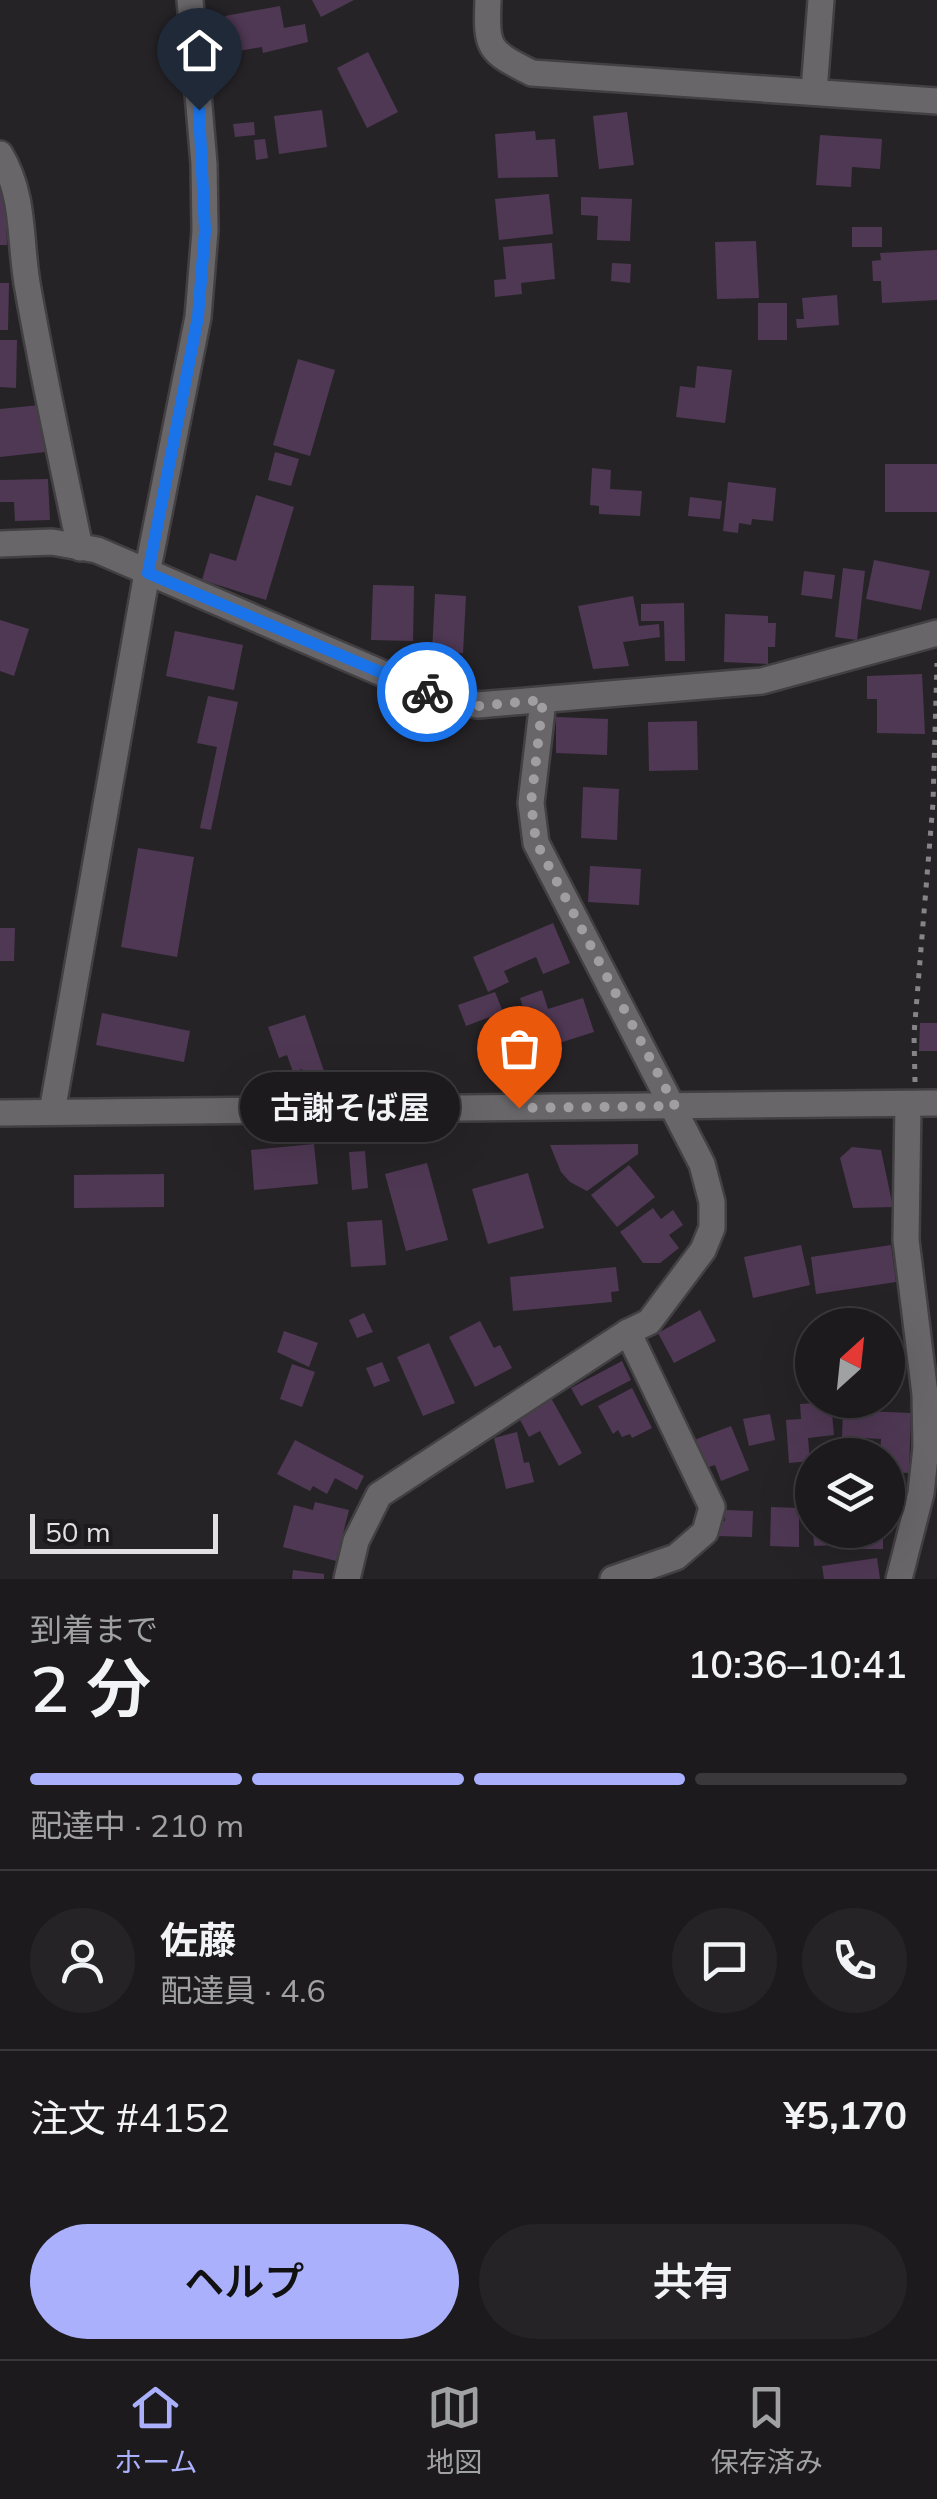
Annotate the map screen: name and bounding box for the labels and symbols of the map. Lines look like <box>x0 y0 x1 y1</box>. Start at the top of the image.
pin <box>157 8 242 111</box>
courier <box>377 642 477 742</box>
pin <box>477 1006 562 1109</box>
callout: 古謝そば屋 <box>239 1073 459 1143</box>
north arrow <box>795 1308 905 1418</box>
scale bar <box>30 1509 218 1554</box>

